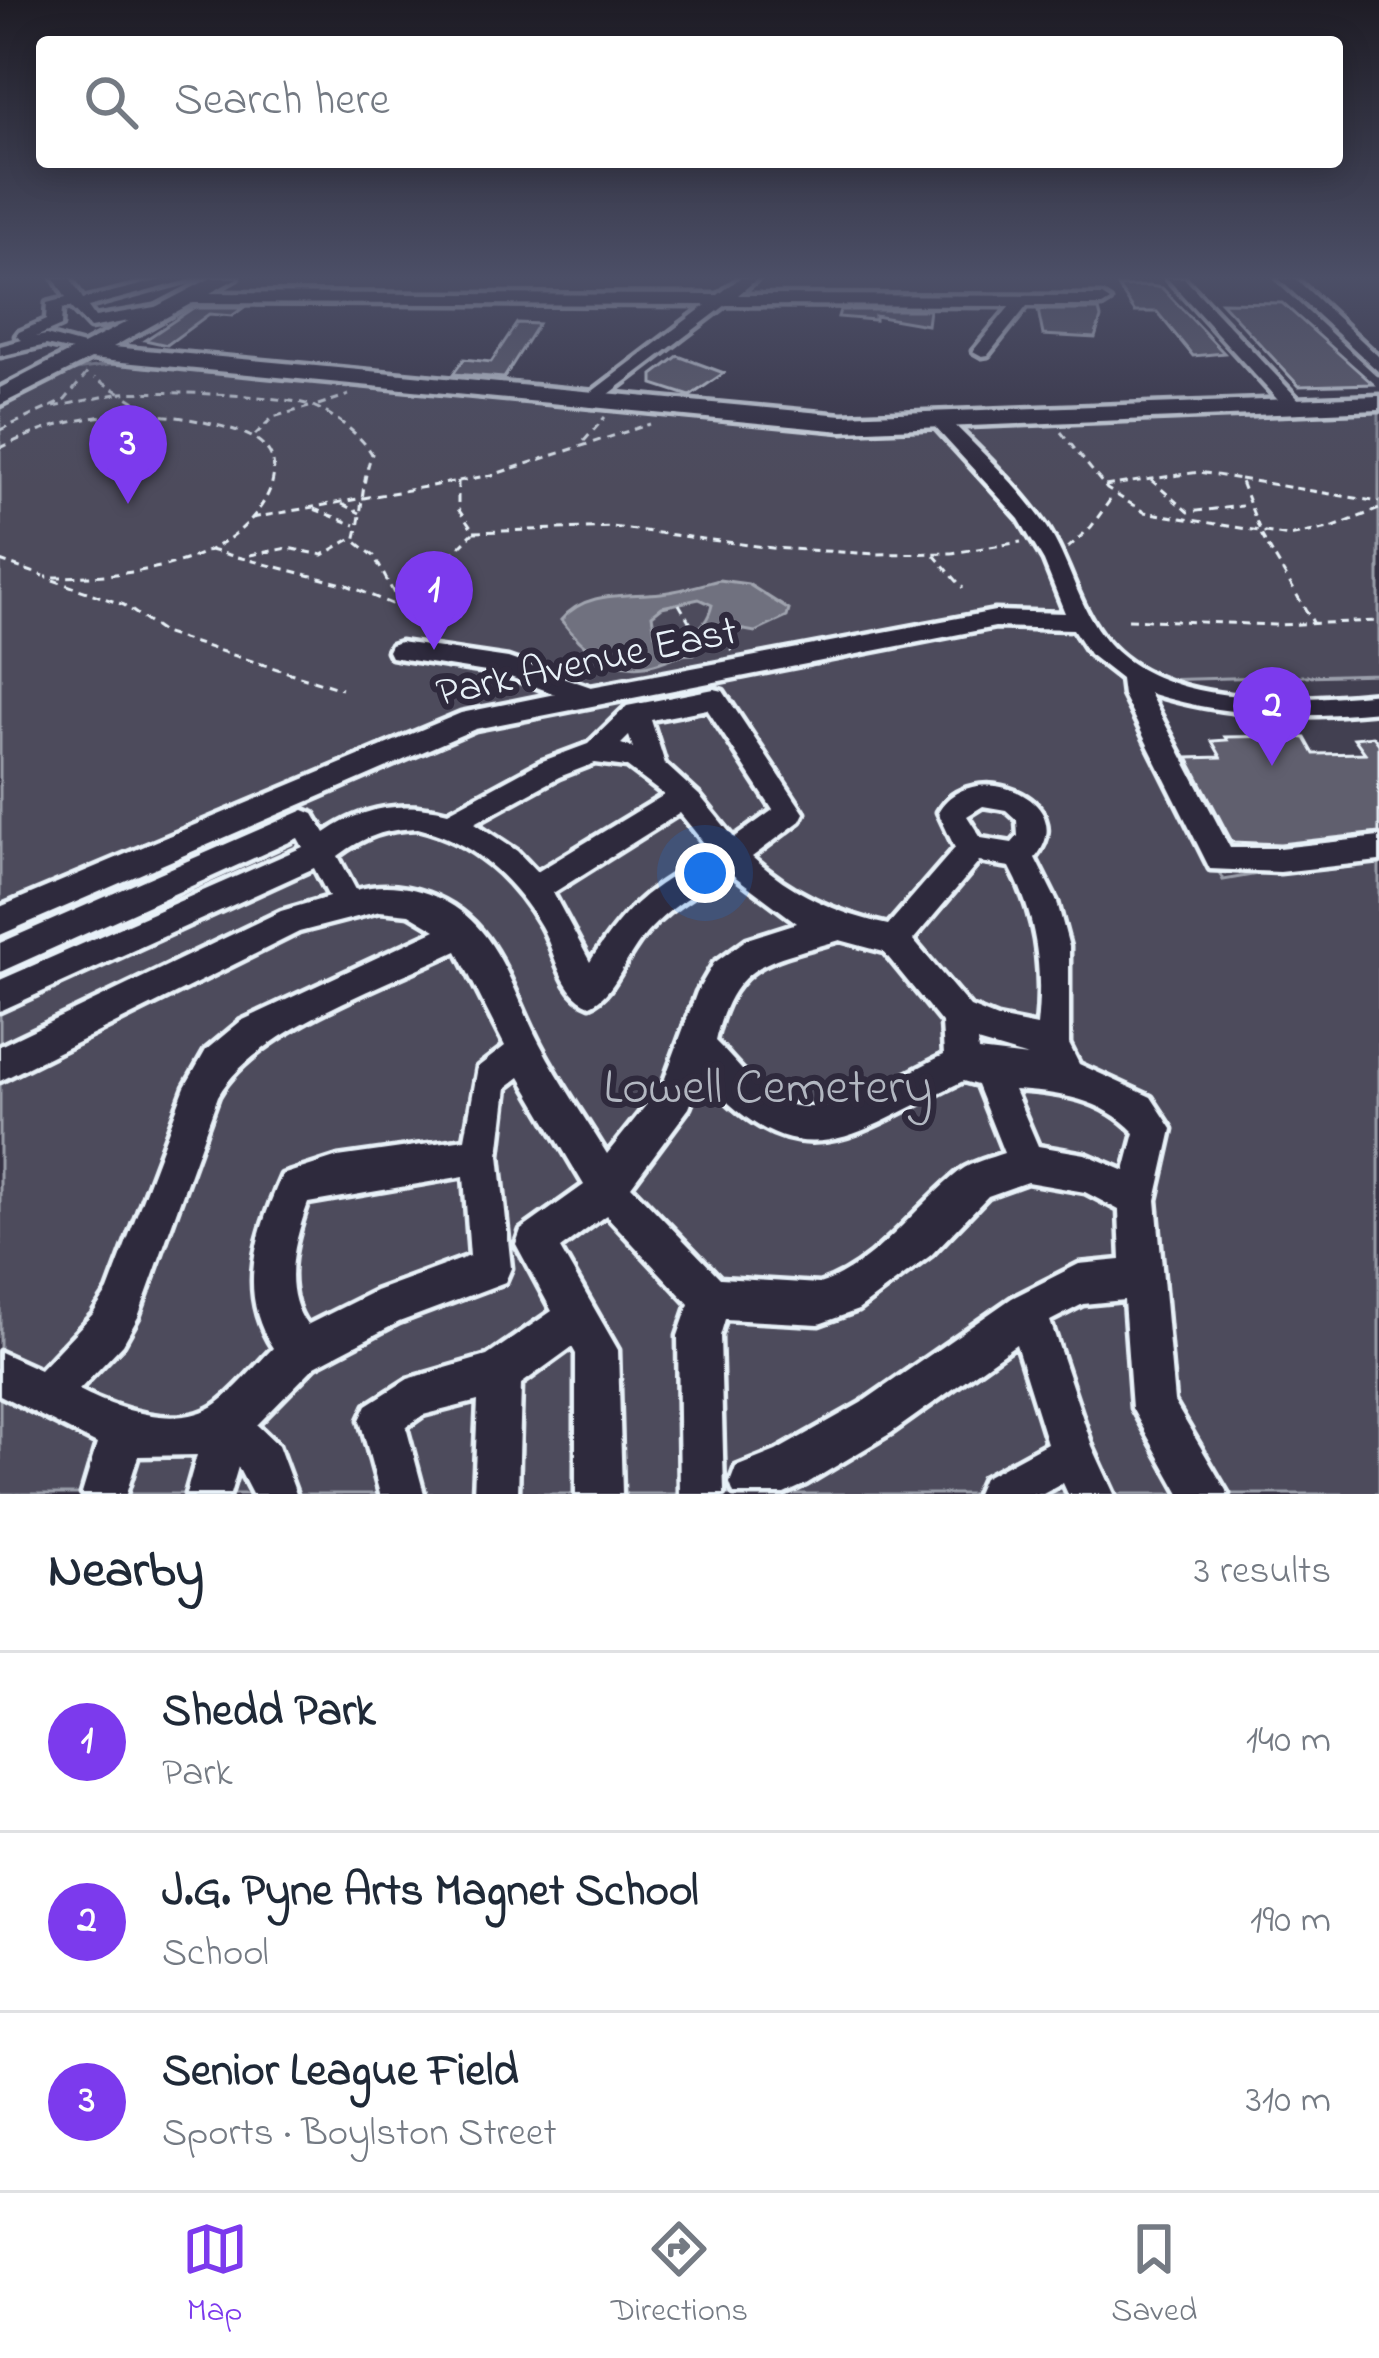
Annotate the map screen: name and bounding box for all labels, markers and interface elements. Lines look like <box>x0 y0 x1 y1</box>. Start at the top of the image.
search box <box>36 36 1343 168</box>
icon: search <box>78 69 144 135</box>
text: Search here <box>174 69 390 135</box>
pin: 3 <box>89 405 167 504</box>
pin: 1 <box>395 551 473 650</box>
street label: Park Avenue East <box>431 602 743 725</box>
pin: 2 <box>1233 667 1311 766</box>
your location <box>675 843 735 903</box>
park label: Lowell Cemetery <box>603 1052 933 1127</box>
text: Nearby <box>48 1535 204 1610</box>
text: 3 results <box>1194 1544 1331 1601</box>
text: Shedd Park <box>162 1680 376 1746</box>
text: 1 <box>81 1713 93 1770</box>
text: 140 m <box>1246 1713 1331 1770</box>
text: Park <box>162 1746 232 1803</box>
text: J.G. Pyne Arts Magnet School <box>162 1860 699 1926</box>
text: 2 <box>77 1893 97 1950</box>
text: 190 m <box>1250 1893 1331 1950</box>
text: School <box>162 1926 269 1983</box>
text: Senior League Field <box>162 2040 519 2106</box>
text: 3 <box>79 2073 95 2130</box>
text: 310 m <box>1246 2073 1331 2130</box>
text: Sports · Boylston Street <box>162 2106 557 2163</box>
tab: Map <box>182 2216 248 2336</box>
tab: Directions <box>611 2216 748 2336</box>
tab: Saved <box>1111 2216 1197 2336</box>

